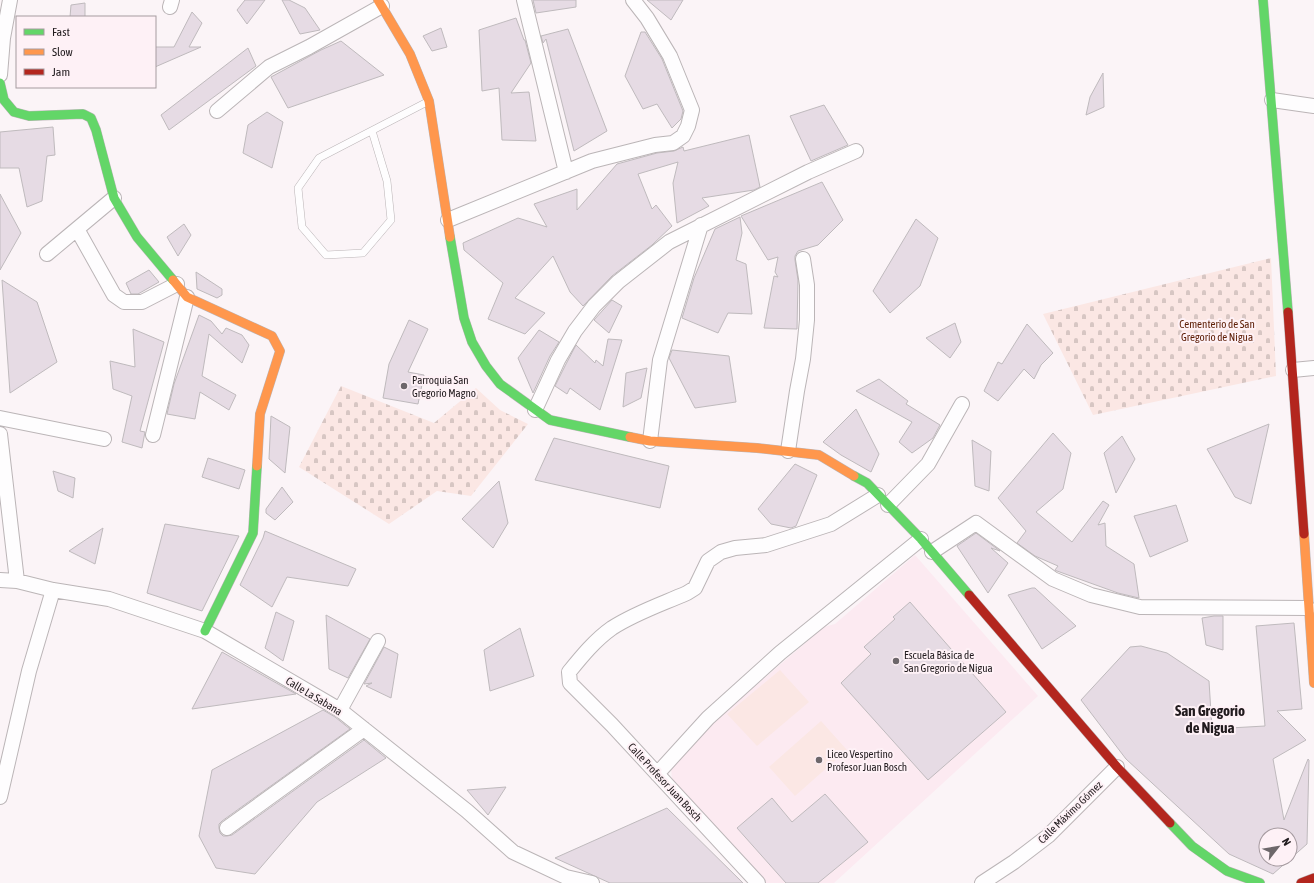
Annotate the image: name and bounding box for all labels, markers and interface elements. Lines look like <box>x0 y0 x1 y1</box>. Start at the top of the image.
legend <box>16 16 156 88</box>
text: Fast <box>52 25 70 39</box>
text: Slow <box>52 45 73 59</box>
text: Jam <box>52 65 70 79</box>
park label: Cementerio de San Gregorio de Nigua <box>1179 318 1255 343</box>
place label: Parroquia San Gregorio Magno <box>412 374 476 399</box>
marker: Parroquia San Gregorio Magno <box>399 381 409 391</box>
place label: Escuela Básica de San Gregorio de Nigua <box>904 649 993 674</box>
marker: Escuela Básica de San Gregorio de Nigua <box>891 656 901 666</box>
street label: Calle La Sabana <box>284 674 344 718</box>
district label: San Gregorio de Nigua <box>1175 702 1245 736</box>
street label: Calle Profesor Juan Bosch <box>626 740 704 824</box>
place label: Liceo Vespertino Profesor Juan Bosch <box>827 748 907 773</box>
marker: Liceo Vespertino Profesor Juan Bosch <box>814 755 824 765</box>
street label: Calle Máximo Gómez <box>1036 778 1104 846</box>
north arrow <box>1258 827 1298 867</box>
text: N <box>1280 836 1293 848</box>

